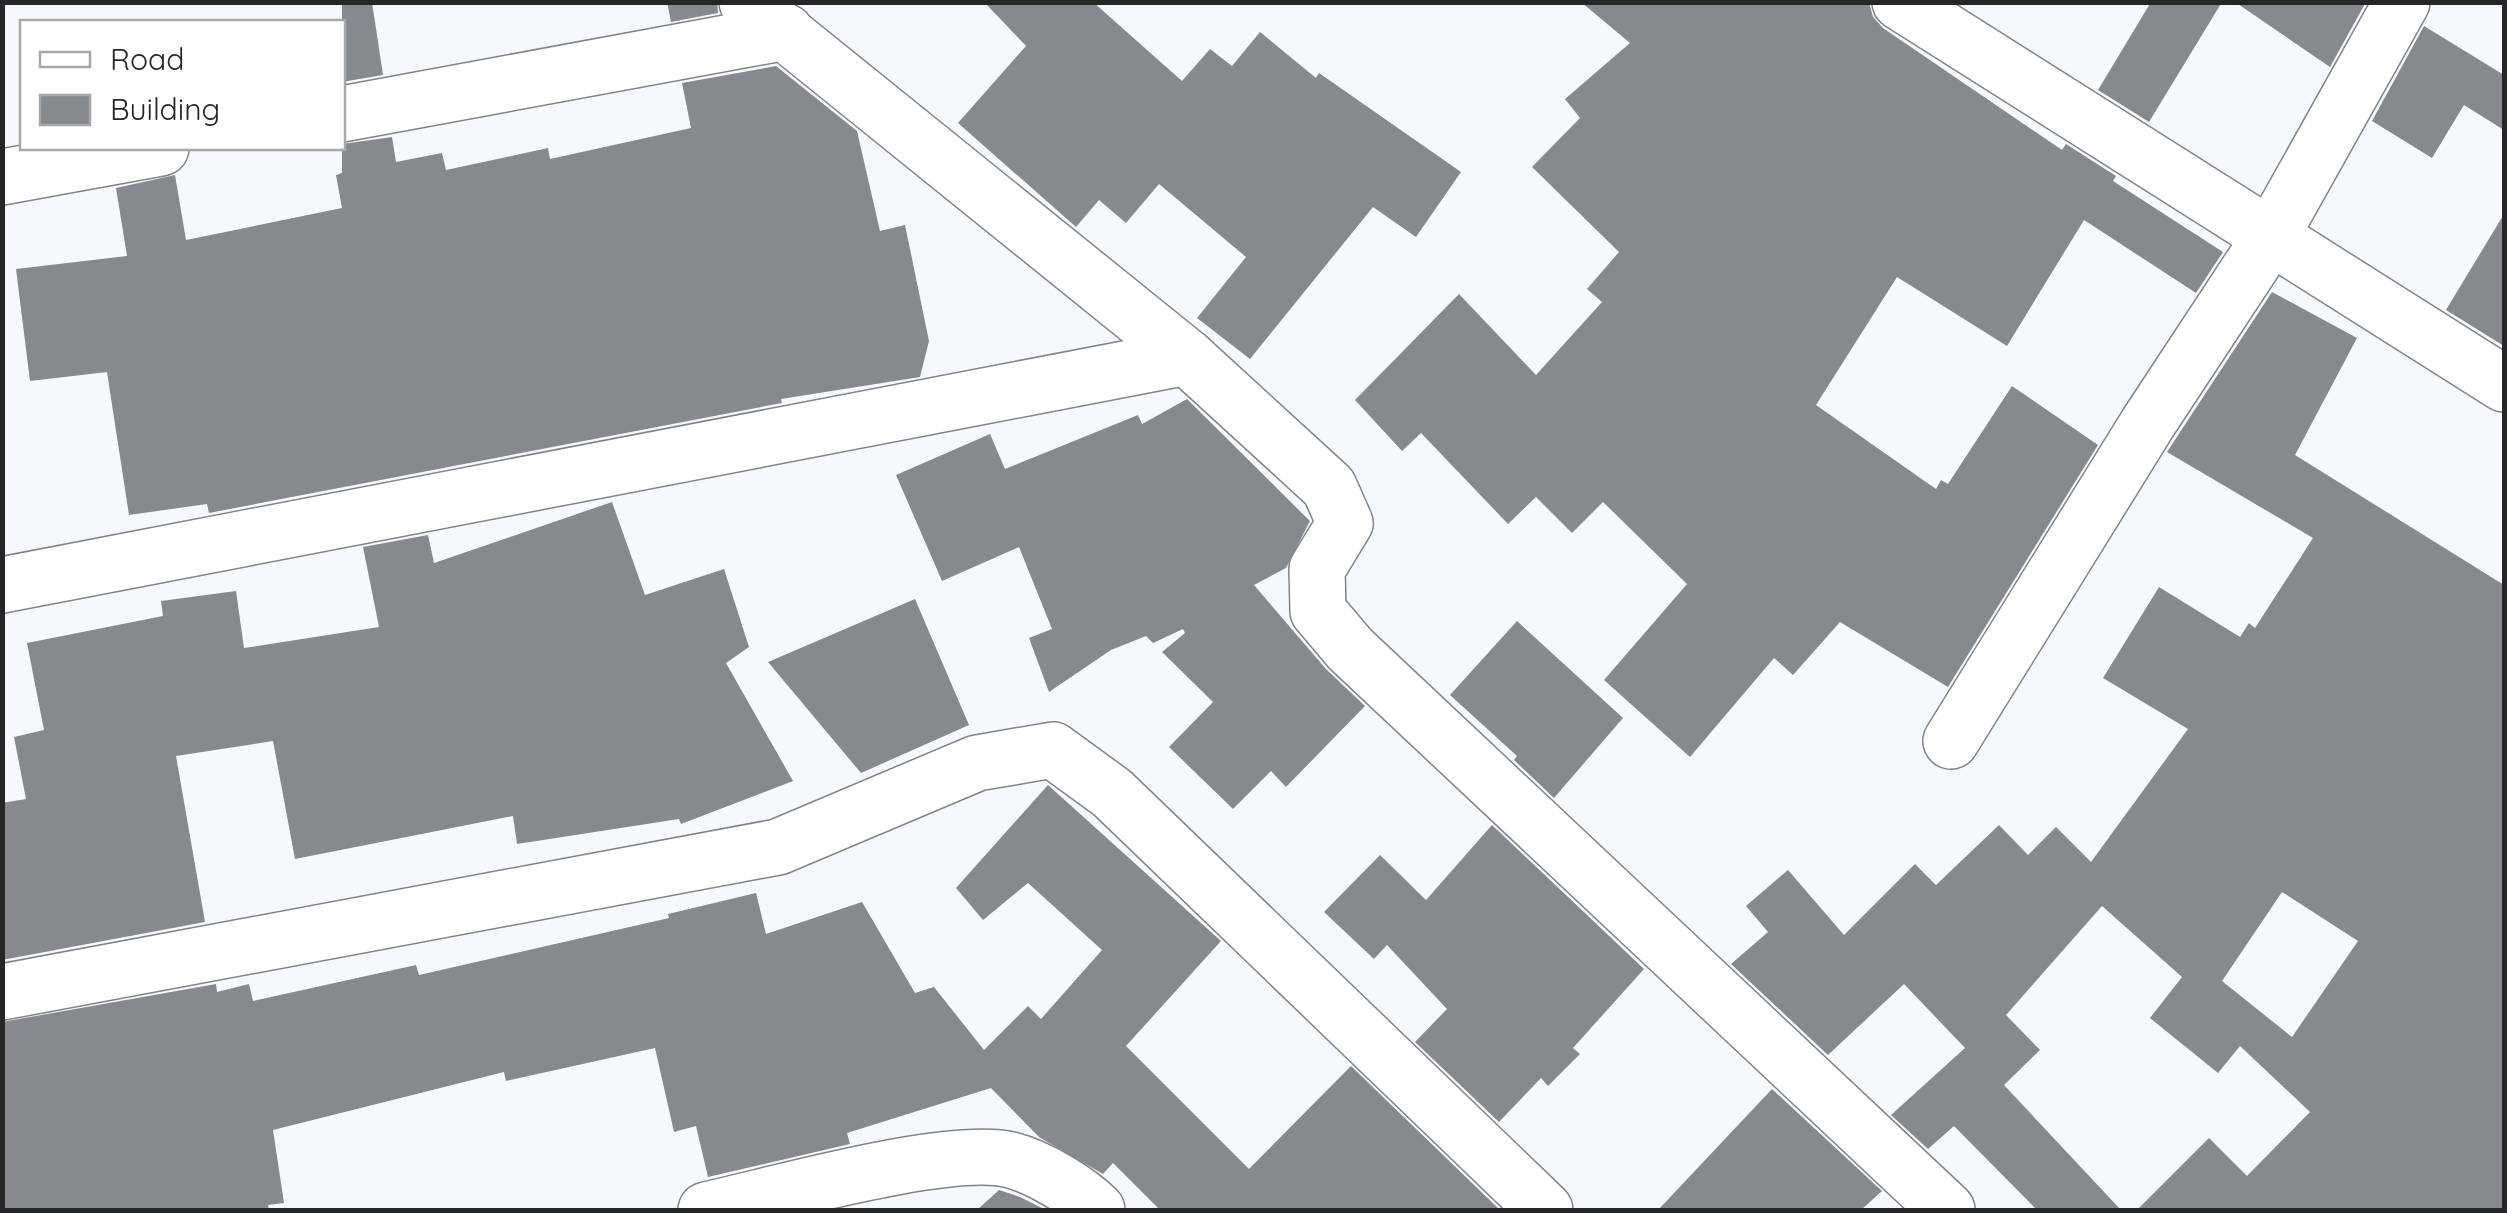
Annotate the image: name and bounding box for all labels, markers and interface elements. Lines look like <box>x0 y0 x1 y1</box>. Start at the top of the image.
legend <box>20 20 345 150</box>
text: Road <box>110 40 184 78</box>
text: Building <box>110 90 220 128</box>

